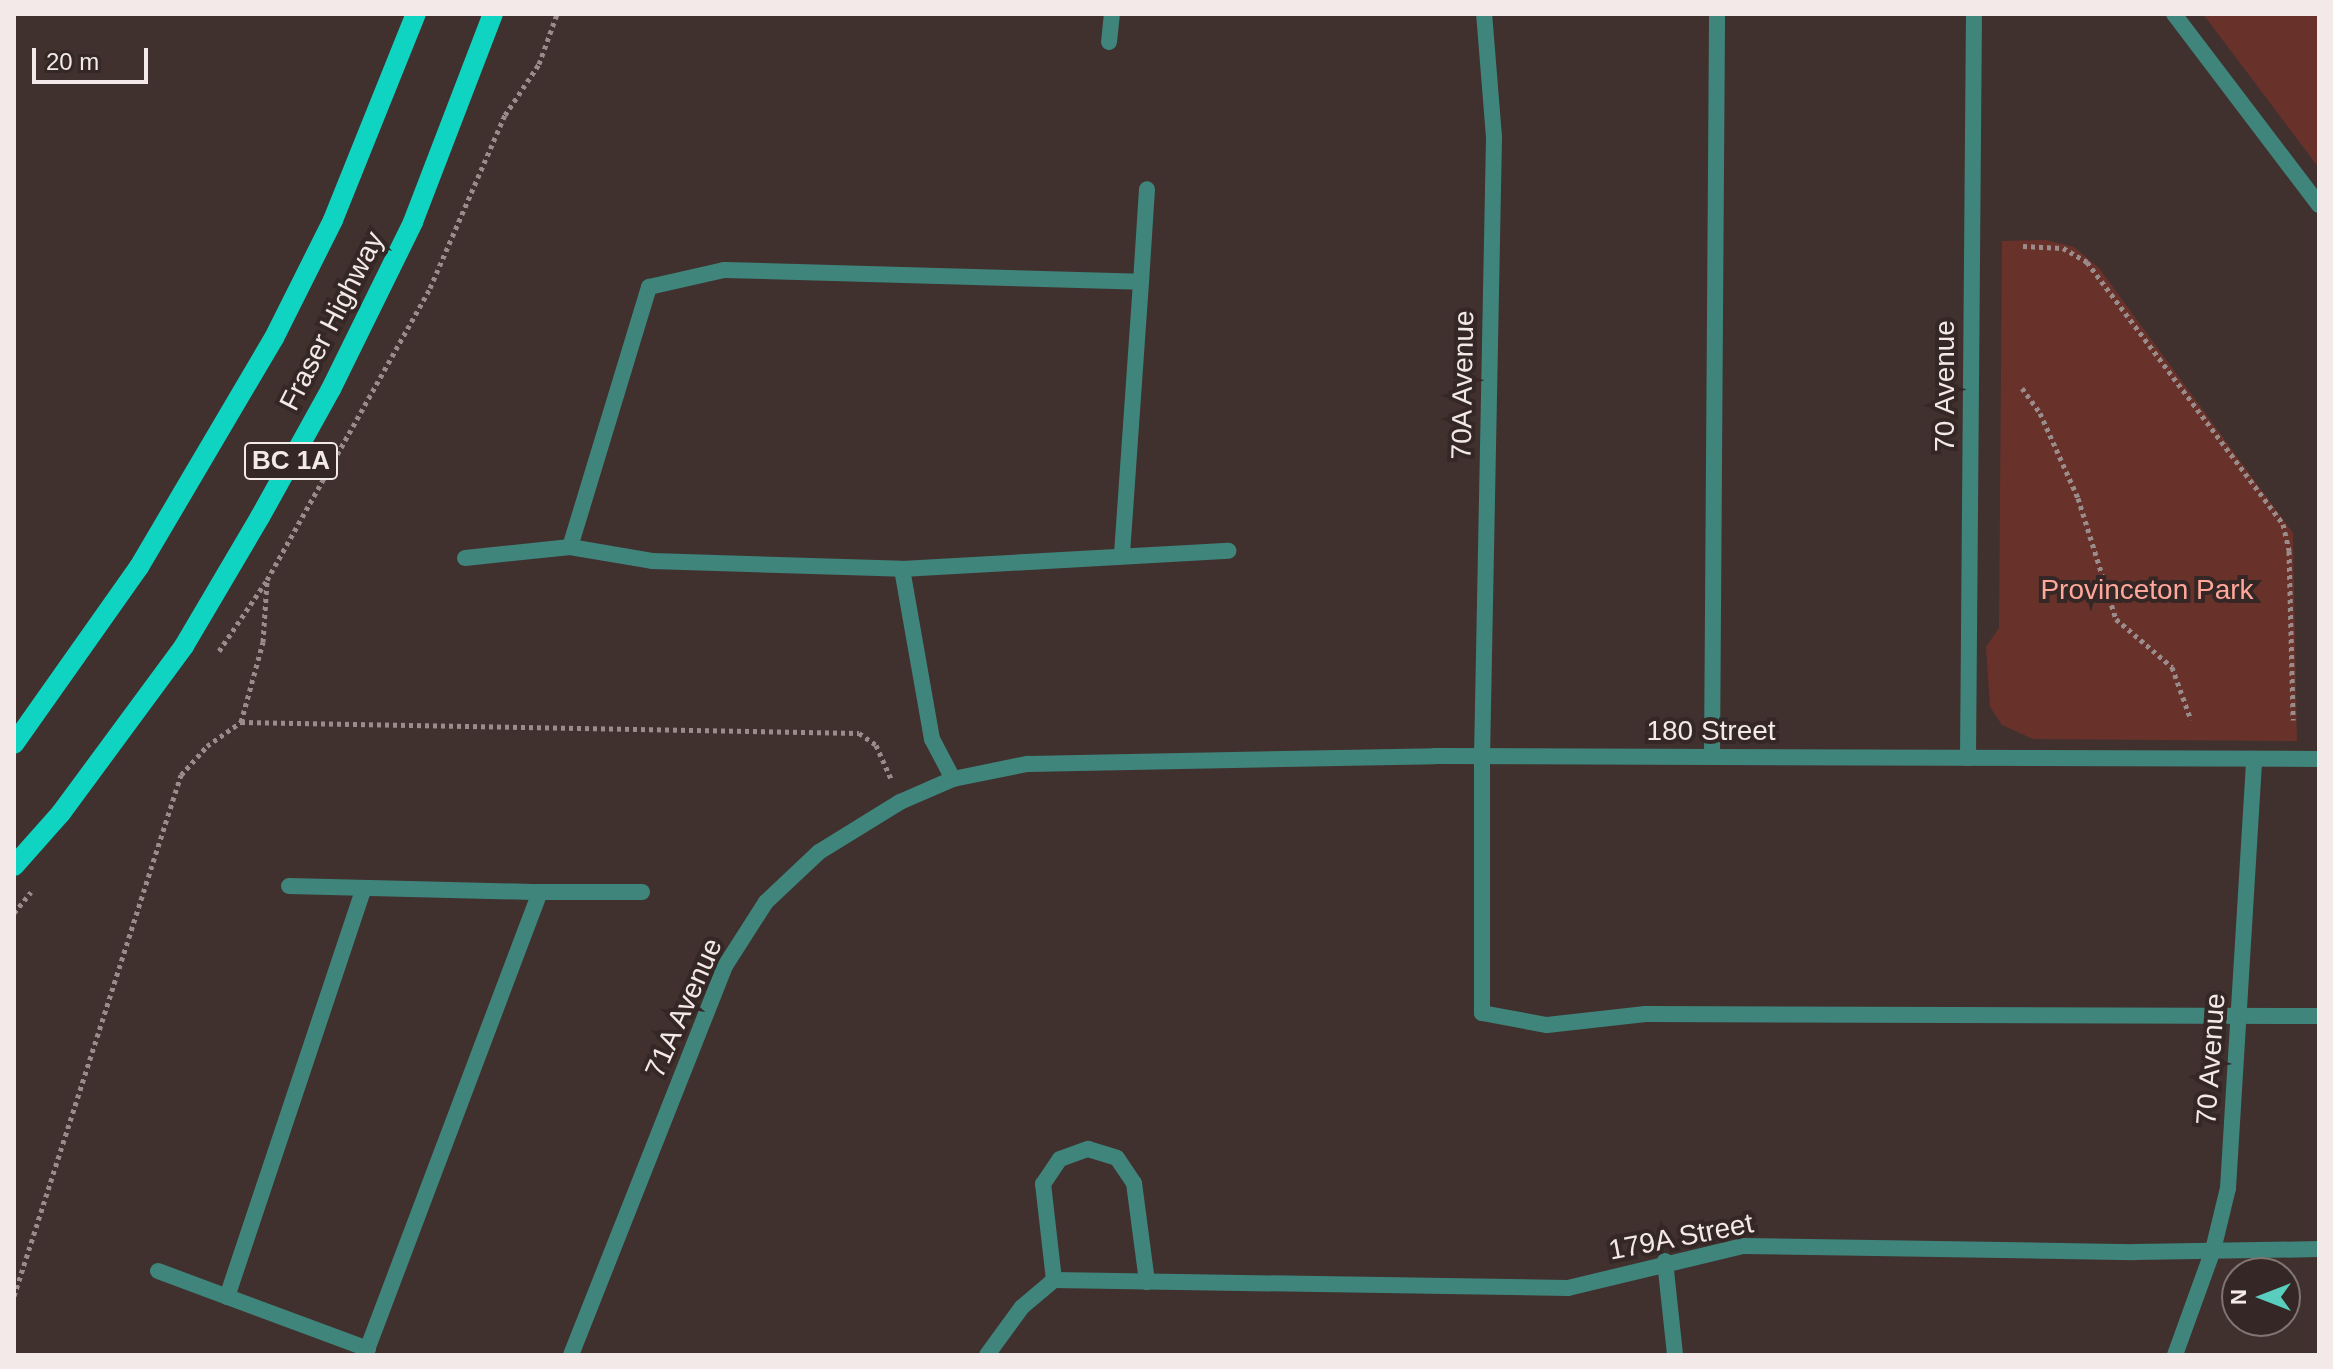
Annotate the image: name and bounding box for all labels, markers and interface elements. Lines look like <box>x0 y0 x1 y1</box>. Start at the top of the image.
scale bar <box>36 32 152 82</box>
text: 20 m <box>46 48 99 75</box>
street label: Fraser Highway <box>273 226 391 416</box>
street label: 70A Avenue <box>1445 309 1481 461</box>
street label: 70 Avenue <box>1928 319 1962 453</box>
road number: BC 1A <box>243 439 339 483</box>
park label: Provinceton Park <box>2040 573 2254 607</box>
street label: 180 Street <box>1646 714 1776 748</box>
street label: 71A Avenue <box>638 932 730 1084</box>
street label: 70 Avenue <box>2190 991 2232 1127</box>
street label: 179A Street <box>1605 1206 1757 1268</box>
north arrow <box>2221 1257 2301 1337</box>
text: N <box>2226 1289 2251 1305</box>

